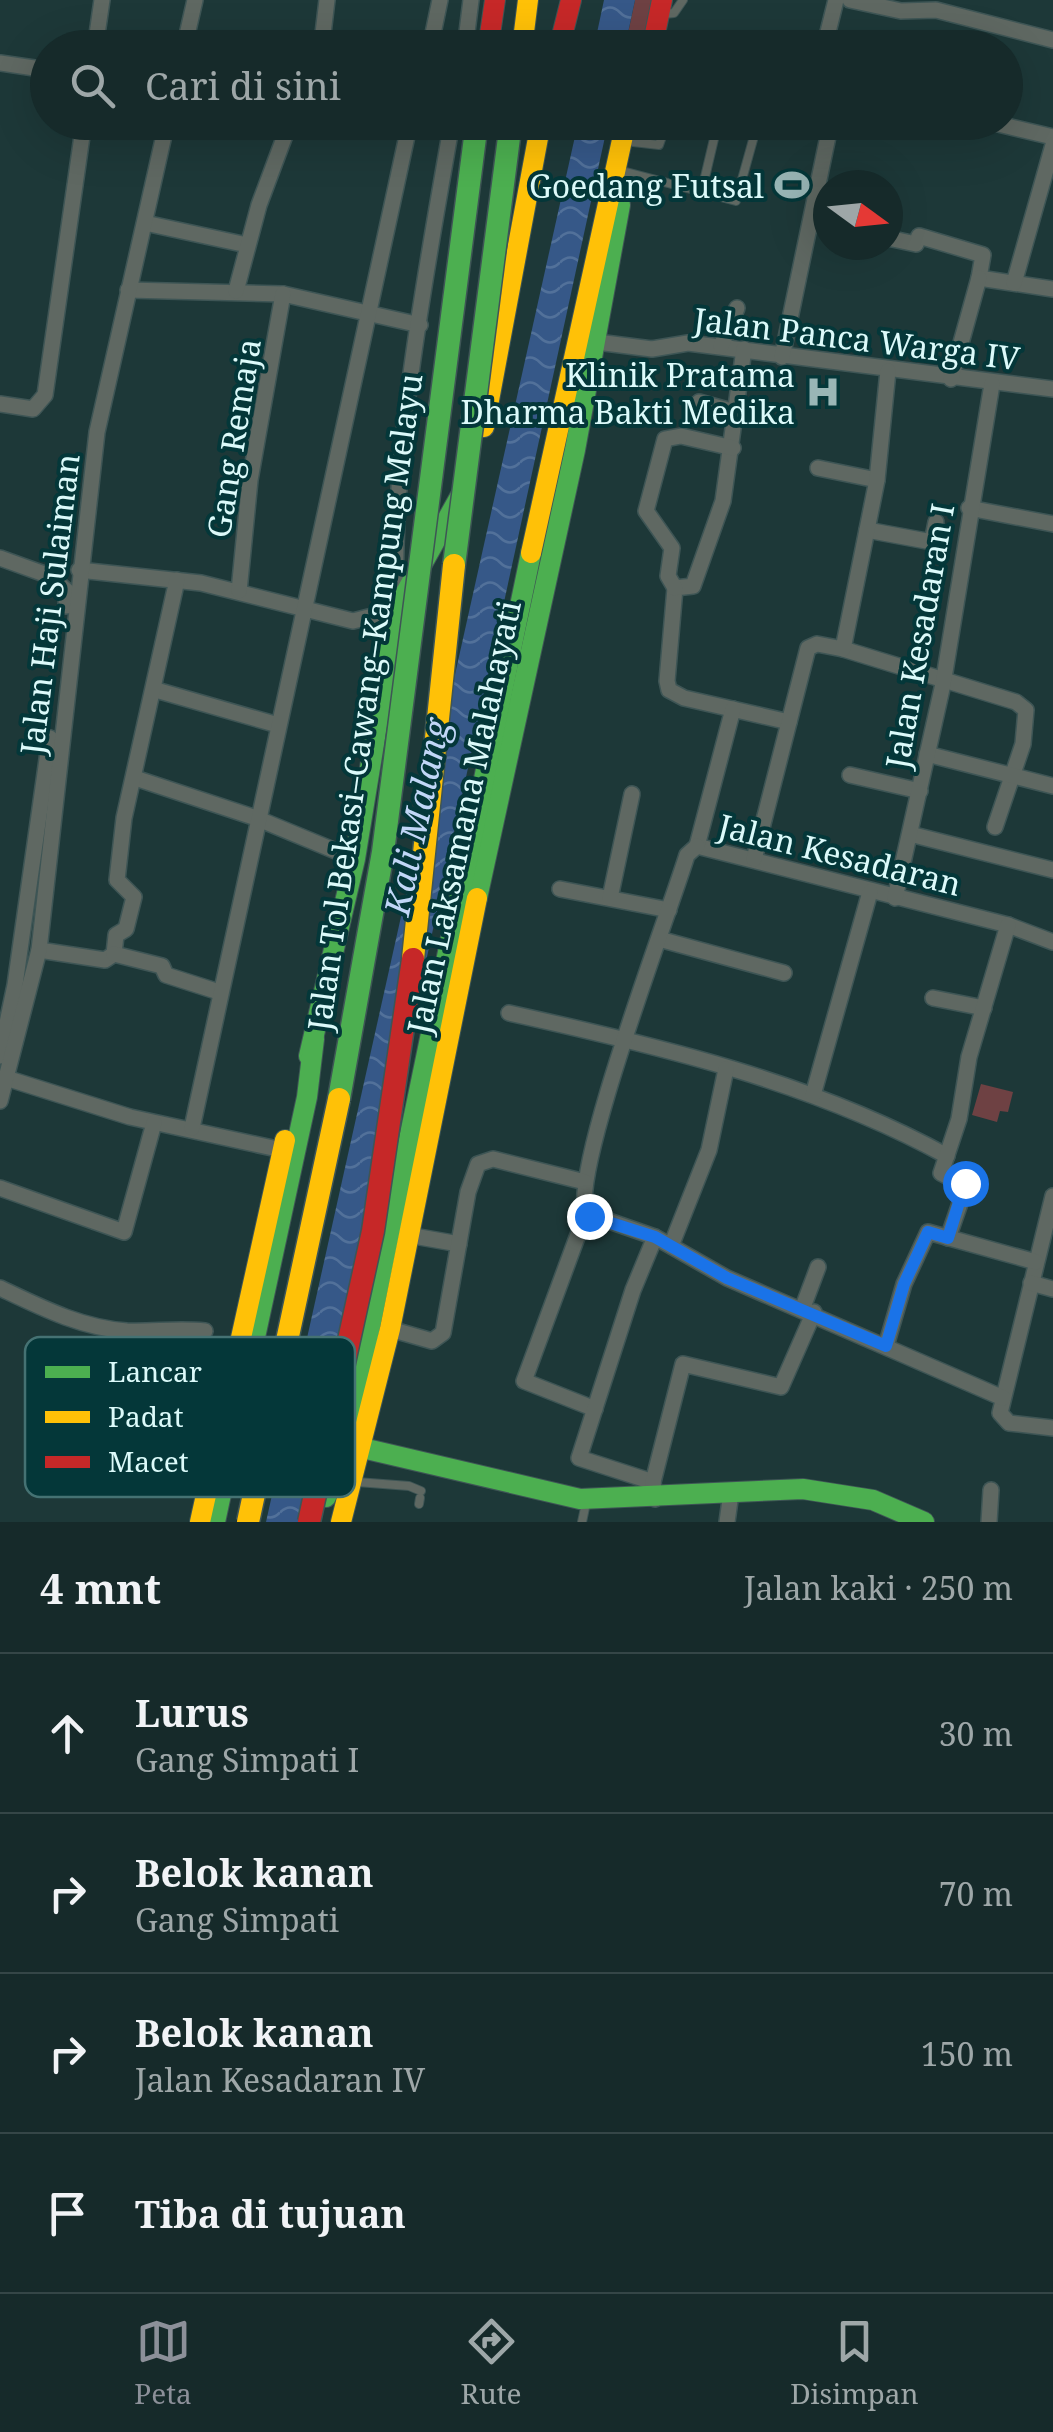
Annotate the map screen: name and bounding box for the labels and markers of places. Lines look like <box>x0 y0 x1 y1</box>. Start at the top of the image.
place label: Goedang Futsal <box>529 164 764 207</box>
sports icon: Goedang Futsal <box>773 166 811 204</box>
place label: Klinik Pratama Dharma Bakti Medika <box>461 353 795 433</box>
hospital icon: Klinik Pratama Dharma Bakti Medika <box>804 373 842 411</box>

